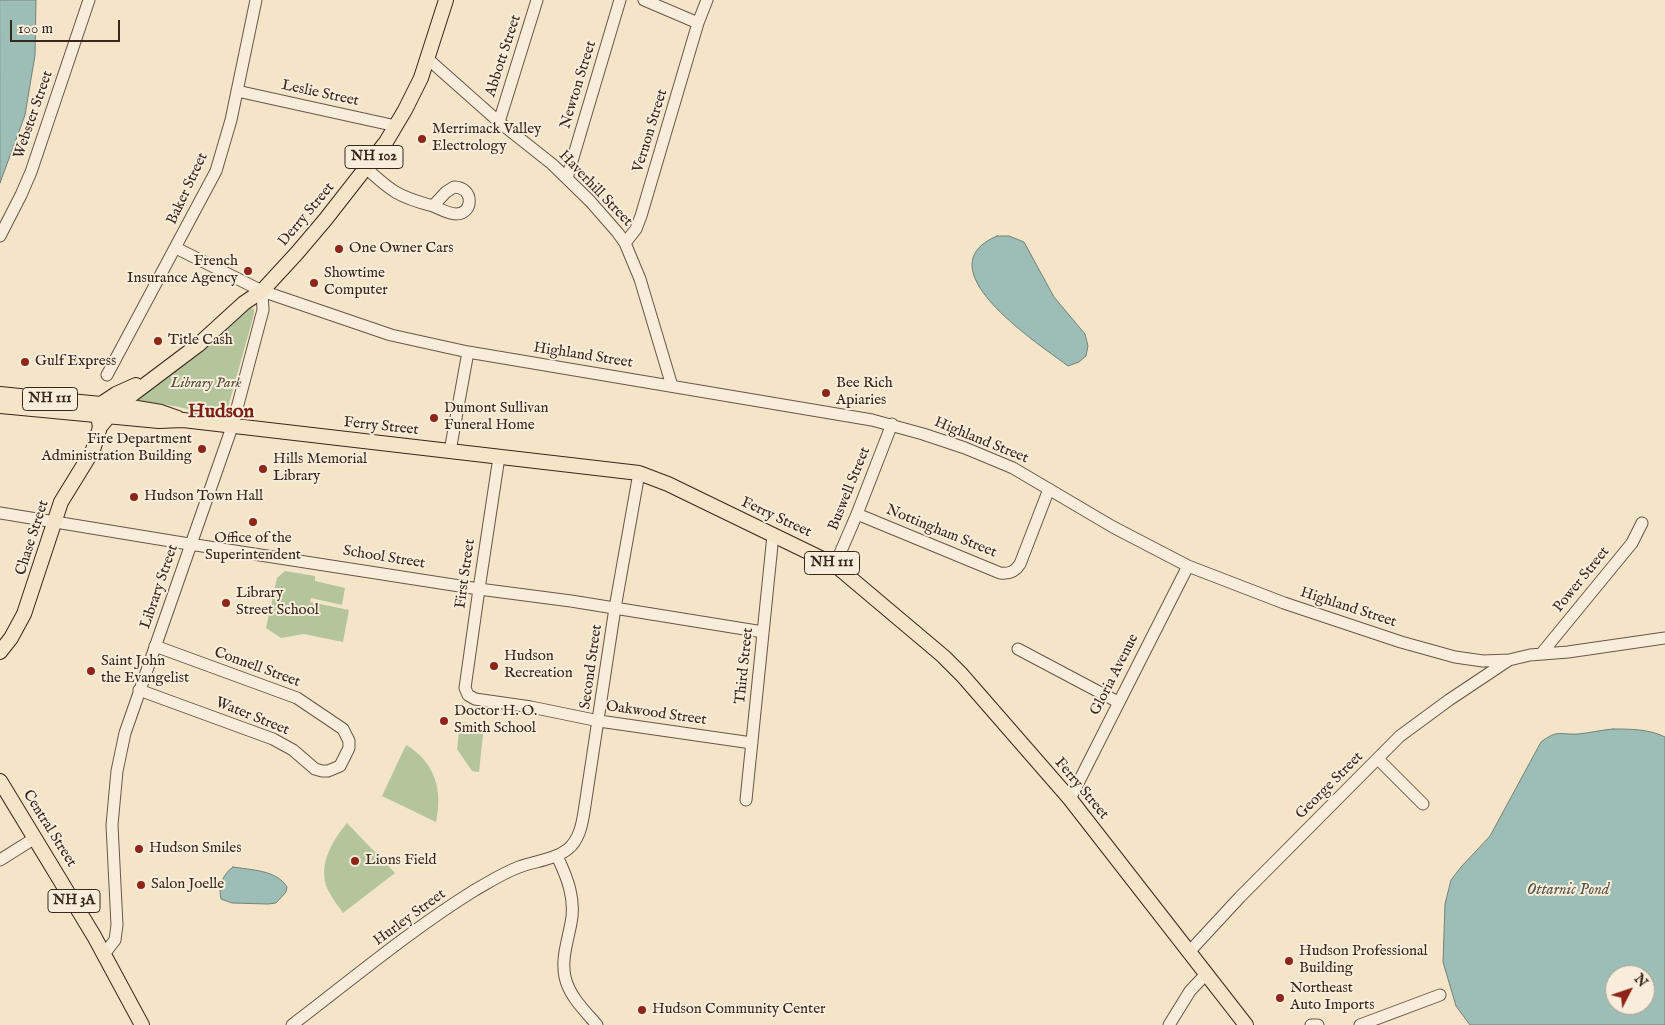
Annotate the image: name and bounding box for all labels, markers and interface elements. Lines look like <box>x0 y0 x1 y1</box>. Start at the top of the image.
scale bar <box>12 10 122 42</box>
street label: Abbott Street <box>482 13 526 99</box>
text: 100 m <box>18 19 53 38</box>
street label: Newton Street <box>557 39 601 131</box>
street label: Webster Street <box>11 69 57 161</box>
street label: Leslie Street <box>280 77 360 111</box>
street label: Vernon Street <box>630 87 672 175</box>
place label: Merrimack Valley Electrology <box>432 121 541 156</box>
marker: Merrimack Valley Electrology <box>416 133 428 145</box>
road number: NH 102 <box>345 146 403 168</box>
street label: Haverhill Street <box>554 147 636 231</box>
street label: Baker Street <box>164 150 212 228</box>
street label: Derry Street <box>275 179 339 251</box>
place label: One Owner Cars <box>349 240 454 258</box>
marker: One Owner Cars <box>333 243 345 255</box>
place label: French Insurance Agency <box>127 253 238 288</box>
marker: French Insurance Agency <box>242 265 254 277</box>
place label: Showtime Computer <box>324 265 388 300</box>
marker: Showtime Computer <box>308 277 320 289</box>
place label: Title Cash <box>168 332 233 350</box>
marker: Title Cash <box>152 335 164 347</box>
street label: Highland Street <box>532 339 634 373</box>
place label: Gulf Express <box>35 353 116 371</box>
marker: Gulf Express <box>19 356 31 368</box>
park label: Library Park <box>170 375 242 393</box>
place label: Bee Rich Apiaries <box>836 375 893 410</box>
marker: Bee Rich Apiaries <box>820 387 832 399</box>
road number: NH 111 <box>22 388 78 410</box>
place label: Dumont Sullivan Funeral Home <box>444 400 548 435</box>
district label: Hudson <box>188 401 254 425</box>
marker: Dumont Sullivan Funeral Home <box>428 412 440 424</box>
street label: Ferry Street <box>343 414 419 440</box>
street label: Highland Street <box>931 414 1031 468</box>
place label: Fire Department Administration Building <box>42 431 192 466</box>
marker: Fire Department Administration Building <box>196 443 208 455</box>
street label: Buswell Street <box>825 445 875 533</box>
place label: Hills Memorial Library <box>273 451 367 486</box>
marker: Hills Memorial Library <box>257 463 269 475</box>
place label: Hudson Town Hall <box>144 488 263 506</box>
marker: Hudson Town Hall <box>128 491 140 503</box>
street label: Ferry Street <box>738 494 814 542</box>
street label: Chase Street <box>12 498 54 578</box>
street label: Nottingham Street <box>883 502 999 562</box>
marker: Office of the Superintendent <box>247 516 259 528</box>
place label: Office of the Superintendent <box>205 530 301 565</box>
street label: First Street <box>452 538 480 610</box>
street label: Library Street <box>137 542 183 632</box>
street label: School Street <box>342 543 426 573</box>
street label: Power Street <box>1550 544 1614 616</box>
road number: NH 111 <box>804 552 860 574</box>
street label: Highland Street <box>1298 584 1398 632</box>
place label: Library Street School <box>236 585 319 620</box>
marker: Library Street School <box>220 597 232 609</box>
street label: Second Street <box>577 623 607 711</box>
street label: Third Street <box>732 627 758 705</box>
street label: Gloria Avenue <box>1087 631 1143 719</box>
street label: Connell Street <box>211 644 303 692</box>
place label: Hudson Recreation <box>504 648 573 683</box>
place label: Saint John the Evangelist <box>101 653 189 688</box>
marker: Hudson Recreation <box>488 660 500 672</box>
marker: Saint John the Evangelist <box>85 665 97 677</box>
street label: Water Street <box>213 694 291 740</box>
street label: Oakwood Street <box>605 698 707 730</box>
place label: Doctor H. O. Smith School <box>454 703 537 738</box>
marker: Doctor H. O. Smith School <box>438 715 450 727</box>
street label: George Street <box>1293 749 1367 823</box>
street label: Ferry Street <box>1050 754 1112 824</box>
street label: Central Street <box>18 787 80 871</box>
place label: Hudson Smiles <box>149 840 242 858</box>
marker: Hudson Smiles <box>133 843 145 855</box>
place label: Lions Field <box>365 852 437 870</box>
marker: Lions Field <box>349 855 361 867</box>
place label: Salon Joelle <box>151 876 224 894</box>
marker: Salon Joelle <box>135 879 147 891</box>
water label: Ottarnic Pond <box>1527 881 1609 901</box>
street label: Hurley Street <box>370 886 450 950</box>
road number: NH 3A <box>48 889 100 912</box>
place label: Hudson Professional Building <box>1299 943 1428 978</box>
marker: Hudson Professional Building <box>1283 955 1295 967</box>
north arrow <box>1605 965 1655 1015</box>
text: N <box>1630 970 1651 991</box>
place label: Northeast Auto Imports <box>1290 980 1375 1015</box>
marker: Northeast Auto Imports <box>1274 992 1286 1004</box>
place label: Hudson Community Center <box>652 1001 826 1019</box>
marker: Hudson Community Center <box>636 1004 648 1016</box>

